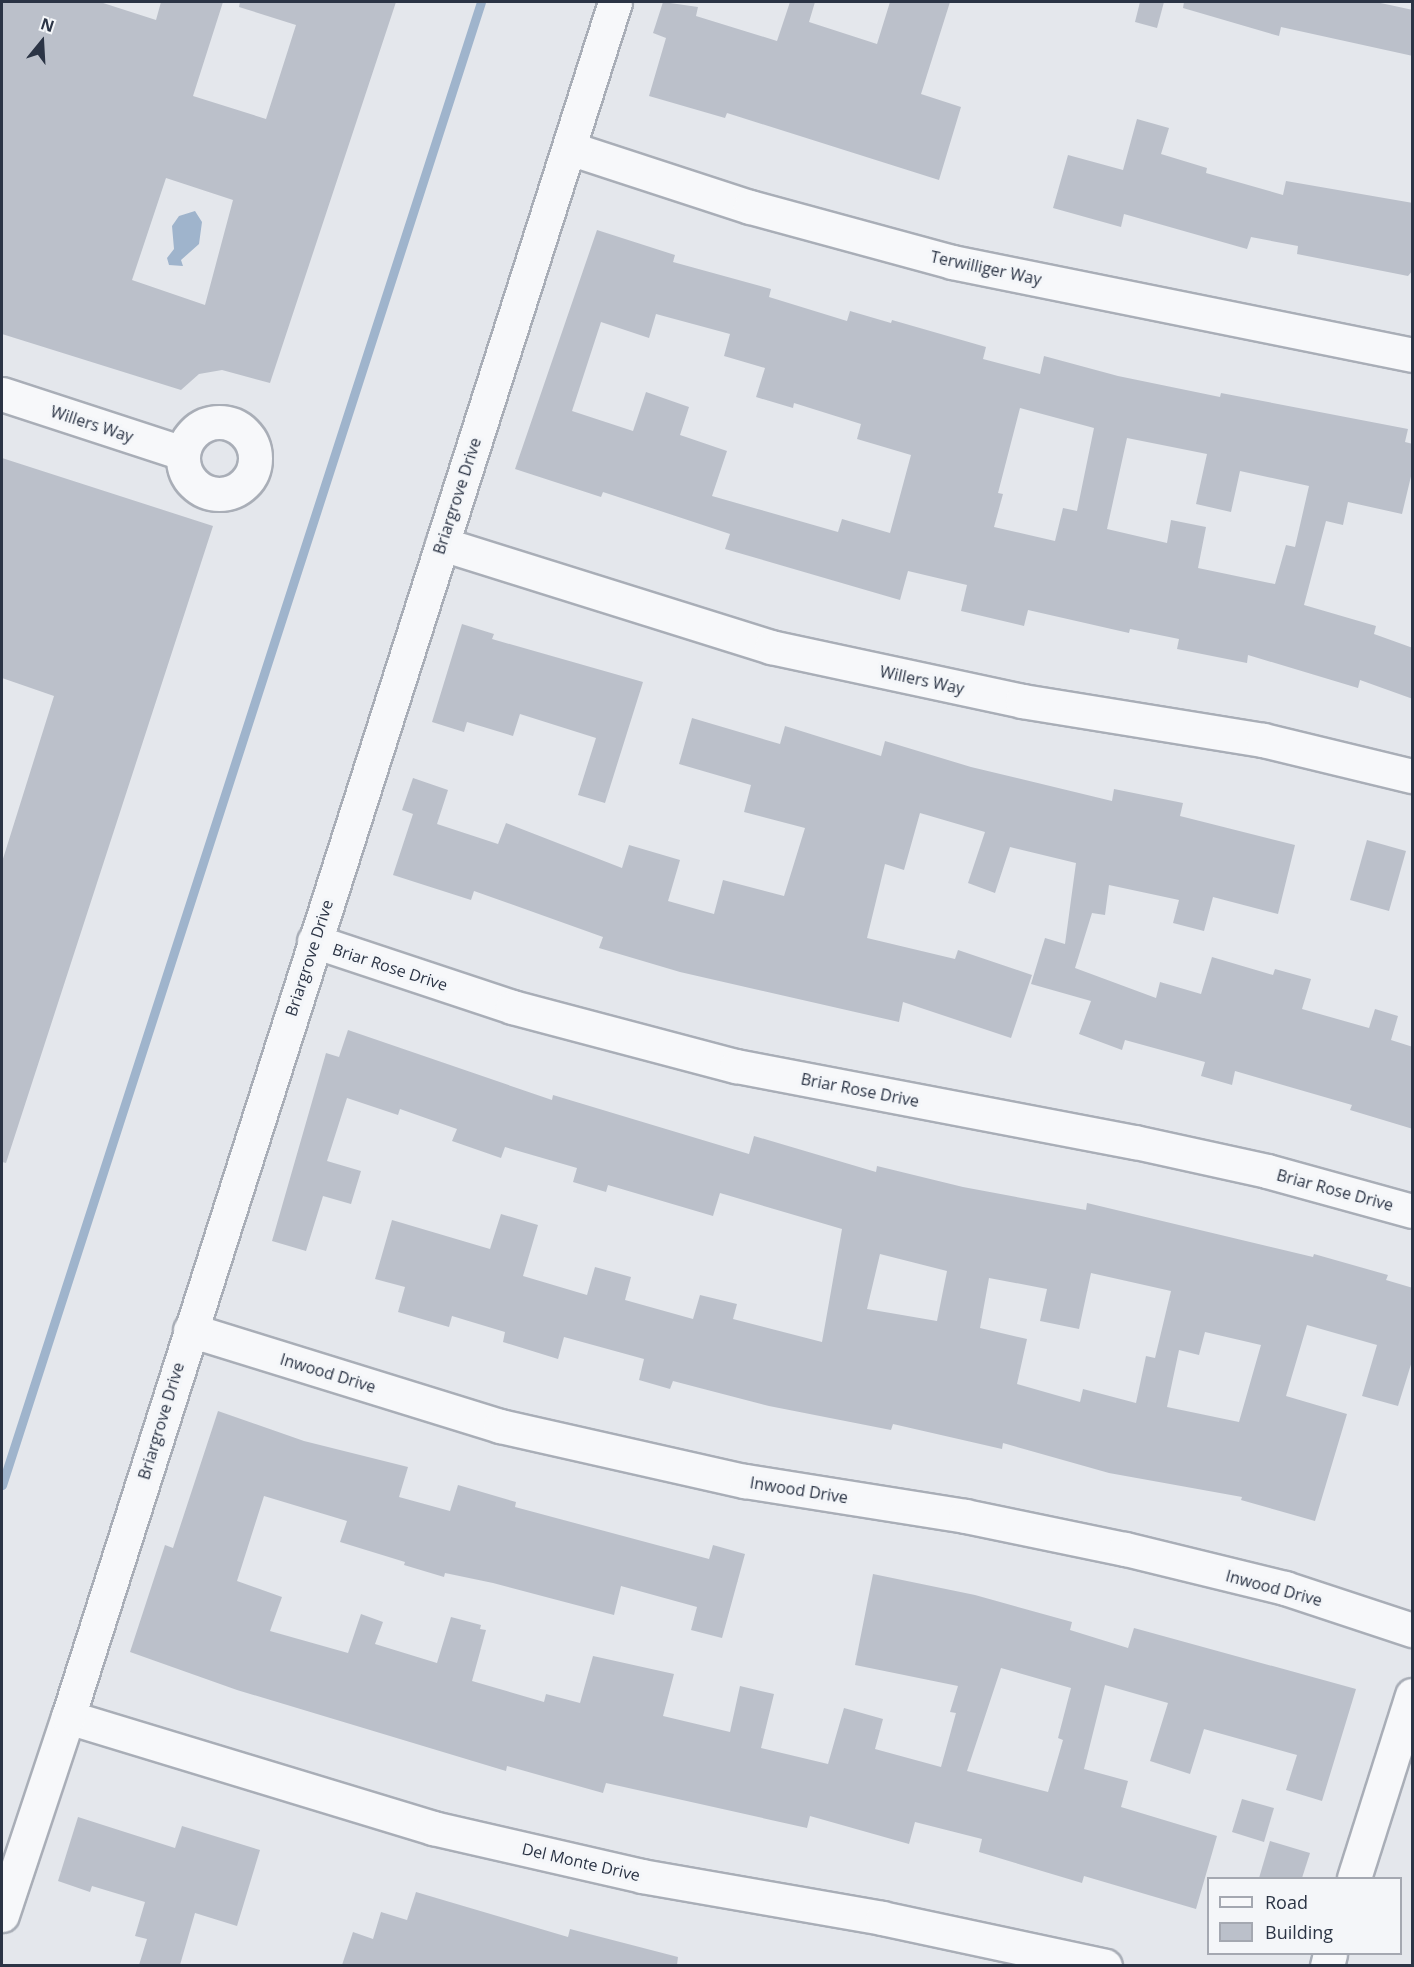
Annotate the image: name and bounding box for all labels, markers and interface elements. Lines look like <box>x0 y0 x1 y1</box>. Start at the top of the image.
north arrow <box>12 12 72 72</box>
text: N <box>38 12 57 37</box>
street label: Terwilliger Way <box>929 247 1043 289</box>
street label: Willers Way <box>48 402 136 446</box>
street label: Briargrove Drive <box>429 435 485 557</box>
street label: Willers Way <box>878 662 966 698</box>
street label: Briargrove Drive <box>281 897 337 1019</box>
street label: Briar Rose Drive <box>330 939 450 995</box>
street label: Briar Rose Drive <box>799 1069 921 1111</box>
street label: Briar Rose Drive <box>1275 1165 1395 1215</box>
street label: Inwood Drive <box>278 1349 378 1397</box>
street label: Briargrove Drive <box>134 1360 188 1482</box>
street label: Inwood Drive <box>749 1473 849 1507</box>
street label: Inwood Drive <box>1224 1566 1324 1610</box>
street label: Del Monte Drive <box>520 1839 642 1885</box>
legend <box>1207 1877 1402 1955</box>
text: Road <box>1265 1890 1308 1914</box>
text: Building <box>1265 1920 1333 1944</box>

